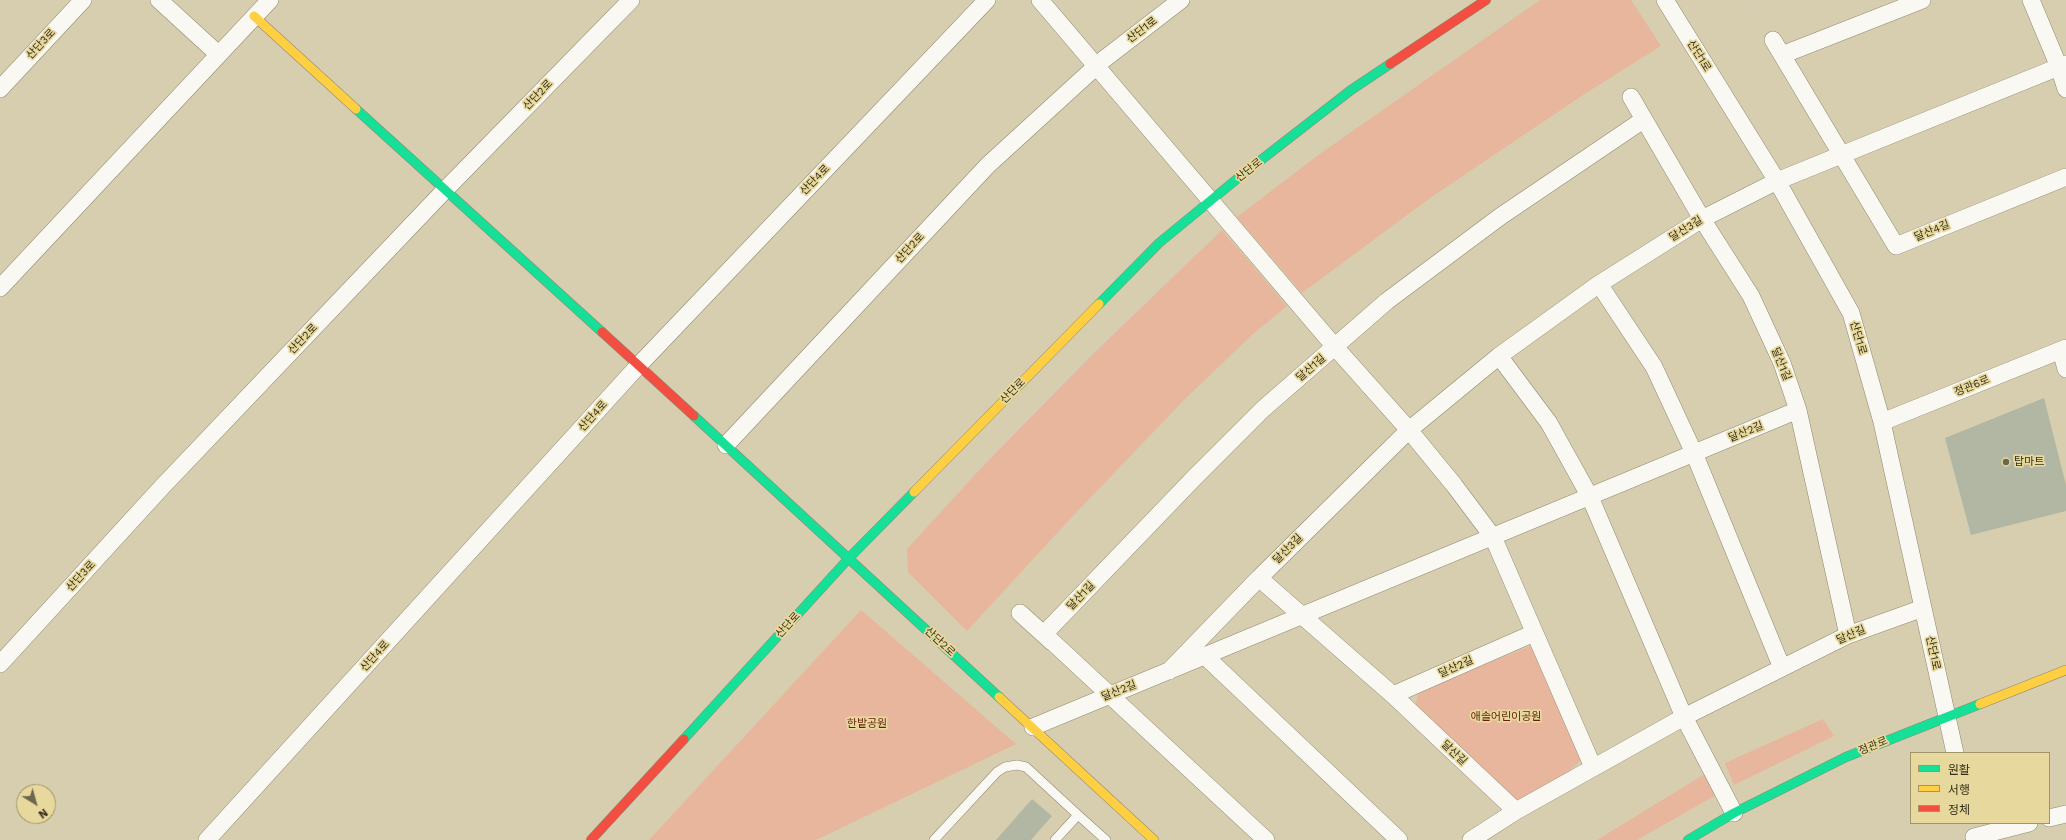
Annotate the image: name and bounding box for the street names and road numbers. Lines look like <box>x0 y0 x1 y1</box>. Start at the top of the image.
street label: 산단1로 <box>1124 14 1160 46</box>
street label: 산단3로 <box>24 26 58 62</box>
street label: 산단1로 <box>1684 38 1714 74</box>
street label: 산단2로 <box>520 77 556 113</box>
street label: 산단로 <box>1233 155 1265 185</box>
street label: 산단4로 <box>797 162 833 198</box>
street label: 달산3길 <box>1667 214 1705 244</box>
street label: 달산4길 <box>1912 218 1952 244</box>
street label: 산단2로 <box>893 230 927 266</box>
street label: 산단1로 <box>1847 320 1869 356</box>
street label: 산단2로 <box>285 321 321 357</box>
street label: 달산1길 <box>1768 345 1794 383</box>
street label: 달산1길 <box>1294 352 1328 384</box>
street label: 정관6로 <box>1952 373 1992 399</box>
street label: 산단로 <box>998 376 1028 406</box>
street label: 산단4로 <box>576 398 610 434</box>
street label: 달산2길 <box>1726 419 1766 445</box>
street label: 달산3길 <box>1270 531 1306 567</box>
street label: 산단3로 <box>64 558 98 594</box>
street label: 달산1길 <box>1064 579 1098 613</box>
street label: 산단로 <box>773 609 803 641</box>
street label: 달산길 <box>1834 623 1868 647</box>
street label: 산단2로 <box>922 625 958 659</box>
street label: 산단1로 <box>1923 635 1943 671</box>
street label: 산단4로 <box>358 638 392 674</box>
street label: 달산2길 <box>1437 653 1475 681</box>
street label: 달산2길 <box>1099 678 1139 704</box>
street label: 정관로 <box>1856 734 1890 758</box>
street label: 달산길 <box>1438 738 1470 768</box>

